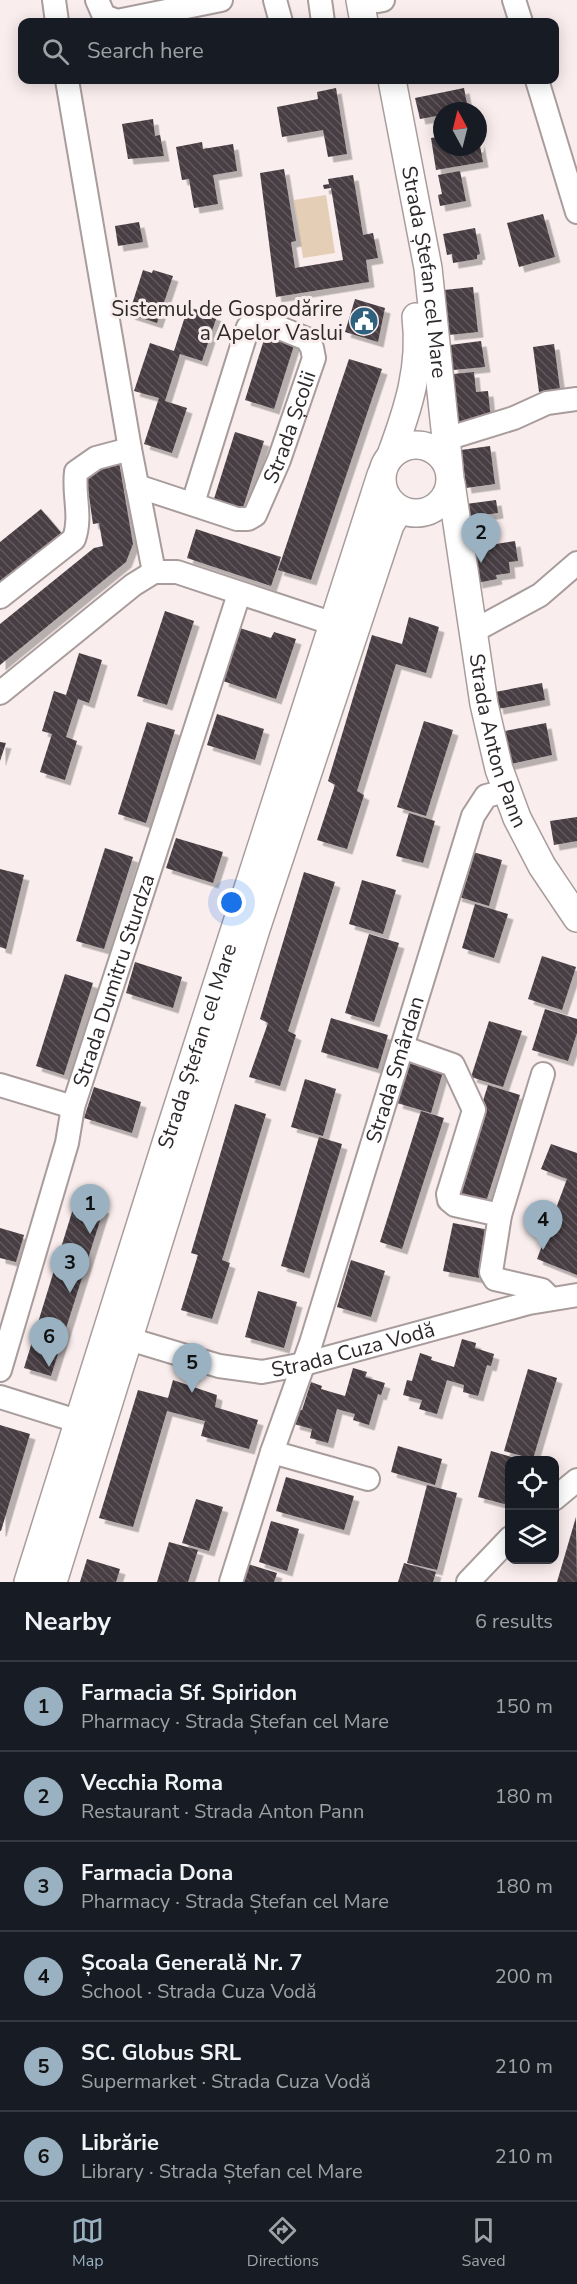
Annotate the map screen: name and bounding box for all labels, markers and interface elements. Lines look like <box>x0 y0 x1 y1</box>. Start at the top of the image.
search box <box>18 18 559 84</box>
icon: search <box>39 35 72 68</box>
text: Search here <box>87 36 204 66</box>
north arrow <box>433 102 487 156</box>
street label: Strada Ștefan cel Mare <box>395 164 454 380</box>
place label: Sistemul de Gospodărire a Apelor Vaslui <box>111 295 343 347</box>
public building icon: Sistemul de Gospodărire a Apelor Vaslui <box>348 305 380 337</box>
street label: Strada Școlii <box>256 367 323 488</box>
pin: 2 <box>462 514 500 563</box>
street label: Strada Anton Pann <box>463 652 534 833</box>
street label: Strada Dumitru Sturdza <box>66 871 161 1091</box>
your location <box>217 888 246 917</box>
street label: Strada Ștefan cel Mare <box>151 940 243 1152</box>
street label: Strada Smârdan <box>359 993 431 1147</box>
pin: 1 <box>70 1184 110 1234</box>
pin: 4 <box>524 1200 562 1250</box>
pin: 3 <box>50 1244 90 1293</box>
street label: Strada Cuza Vodă <box>269 1315 438 1384</box>
pin: 6 <box>29 1318 68 1367</box>
pin: 5 <box>172 1344 212 1393</box>
map controls <box>505 1456 559 1564</box>
button: locate <box>505 1456 559 1510</box>
button: layers <box>505 1510 559 1564</box>
text: Nearby <box>24 1604 111 1639</box>
text: 6 results <box>475 1608 553 1635</box>
text: Farmacia Sf. Spiridon <box>81 1678 297 1708</box>
text: 1 <box>38 1693 50 1720</box>
text: 150 m <box>495 1693 553 1720</box>
text: Pharmacy · Strada Ștefan cel Mare <box>81 1708 389 1735</box>
text: Vecchia Roma <box>81 1768 223 1798</box>
text: 2 <box>38 1783 50 1810</box>
text: 180 m <box>495 1783 553 1810</box>
text: Restaurant · Strada Anton Pann <box>81 1798 364 1825</box>
text: Farmacia Dona <box>81 1858 233 1888</box>
text: 3 <box>38 1873 50 1900</box>
text: 180 m <box>495 1873 553 1900</box>
text: Pharmacy · Strada Ștefan cel Mare <box>81 1888 389 1915</box>
text: Școala Generală Nr. 7 <box>81 1948 302 1978</box>
text: 4 <box>38 1963 50 1990</box>
text: 200 m <box>495 1963 553 1990</box>
text: School · Strada Cuza Vodă <box>81 1978 317 2005</box>
text: SC. Globus SRL <box>81 2038 241 2068</box>
text: 5 <box>38 2053 50 2080</box>
text: 210 m <box>495 2053 553 2080</box>
text: Supermarket · Strada Cuza Vodă <box>81 2068 371 2095</box>
text: Librărie <box>81 2128 159 2158</box>
text: 6 <box>38 2143 50 2170</box>
text: 210 m <box>495 2143 553 2170</box>
text: Library · Strada Ștefan cel Mare <box>81 2158 363 2185</box>
tab: Map <box>71 2214 104 2272</box>
tab: Directions <box>247 2214 319 2272</box>
tab: Saved <box>462 2214 506 2272</box>

